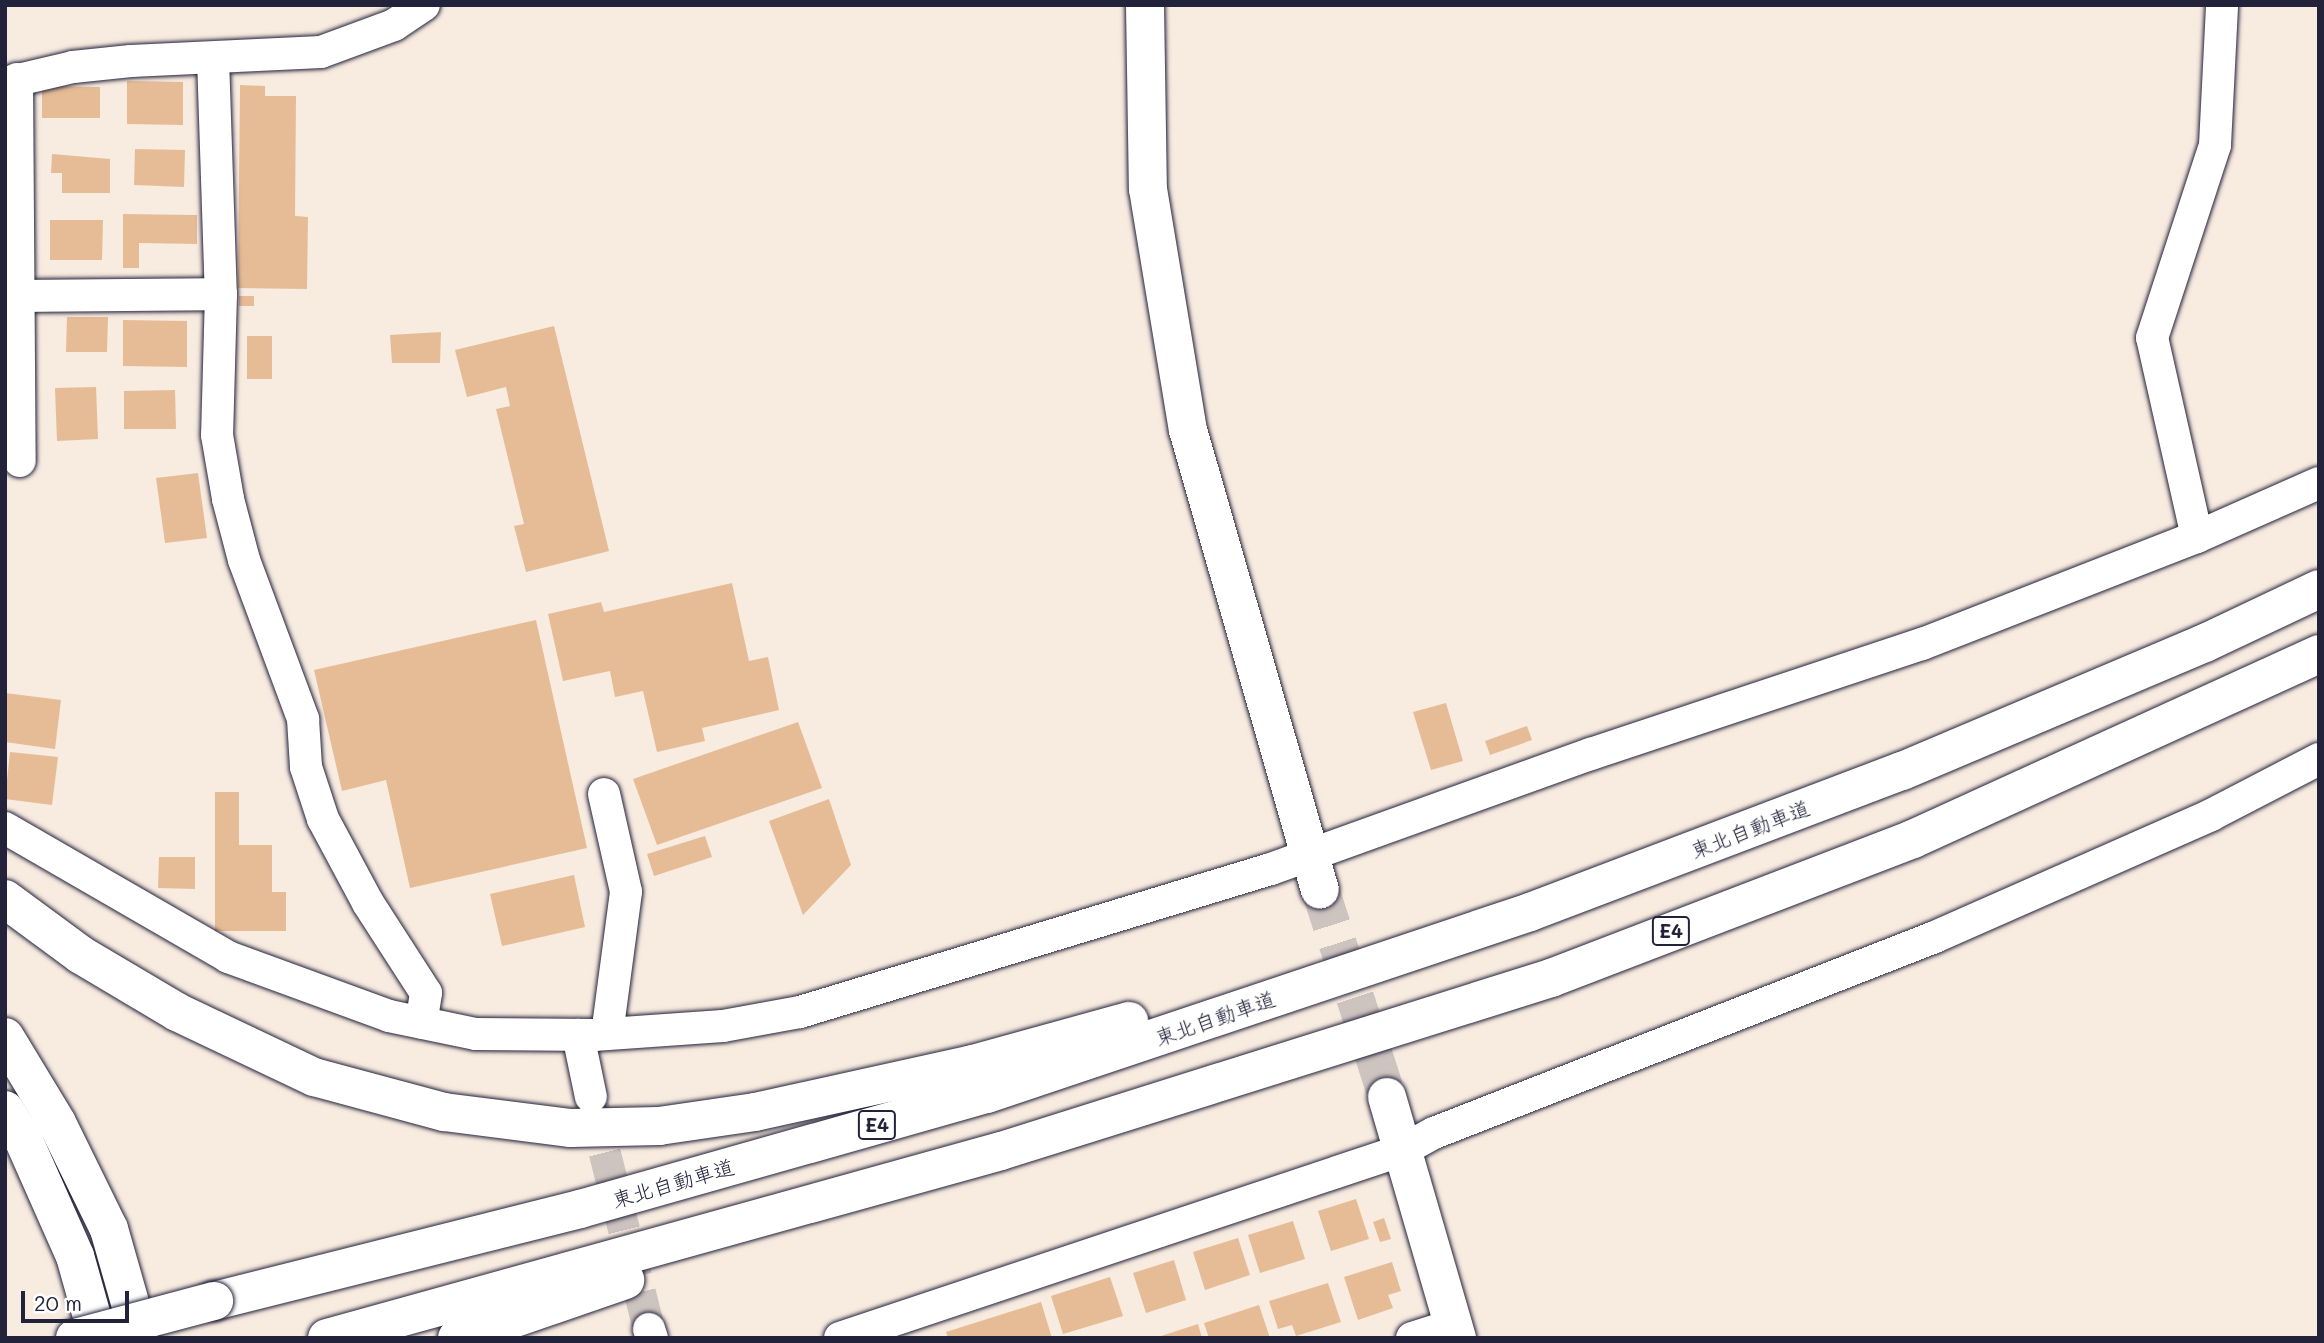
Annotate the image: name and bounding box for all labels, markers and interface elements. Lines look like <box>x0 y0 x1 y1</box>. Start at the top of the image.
street label: 東北自動車道 <box>1687 795 1813 863</box>
road number: E4 <box>1652 916 1690 946</box>
street label: 東北自動車道 <box>1151 986 1279 1050</box>
road number: E4 <box>858 1110 896 1140</box>
street label: 東北自動車道 <box>609 1154 737 1212</box>
scale bar <box>24 1276 133 1320</box>
text: 20 m <box>34 1289 82 1316</box>

